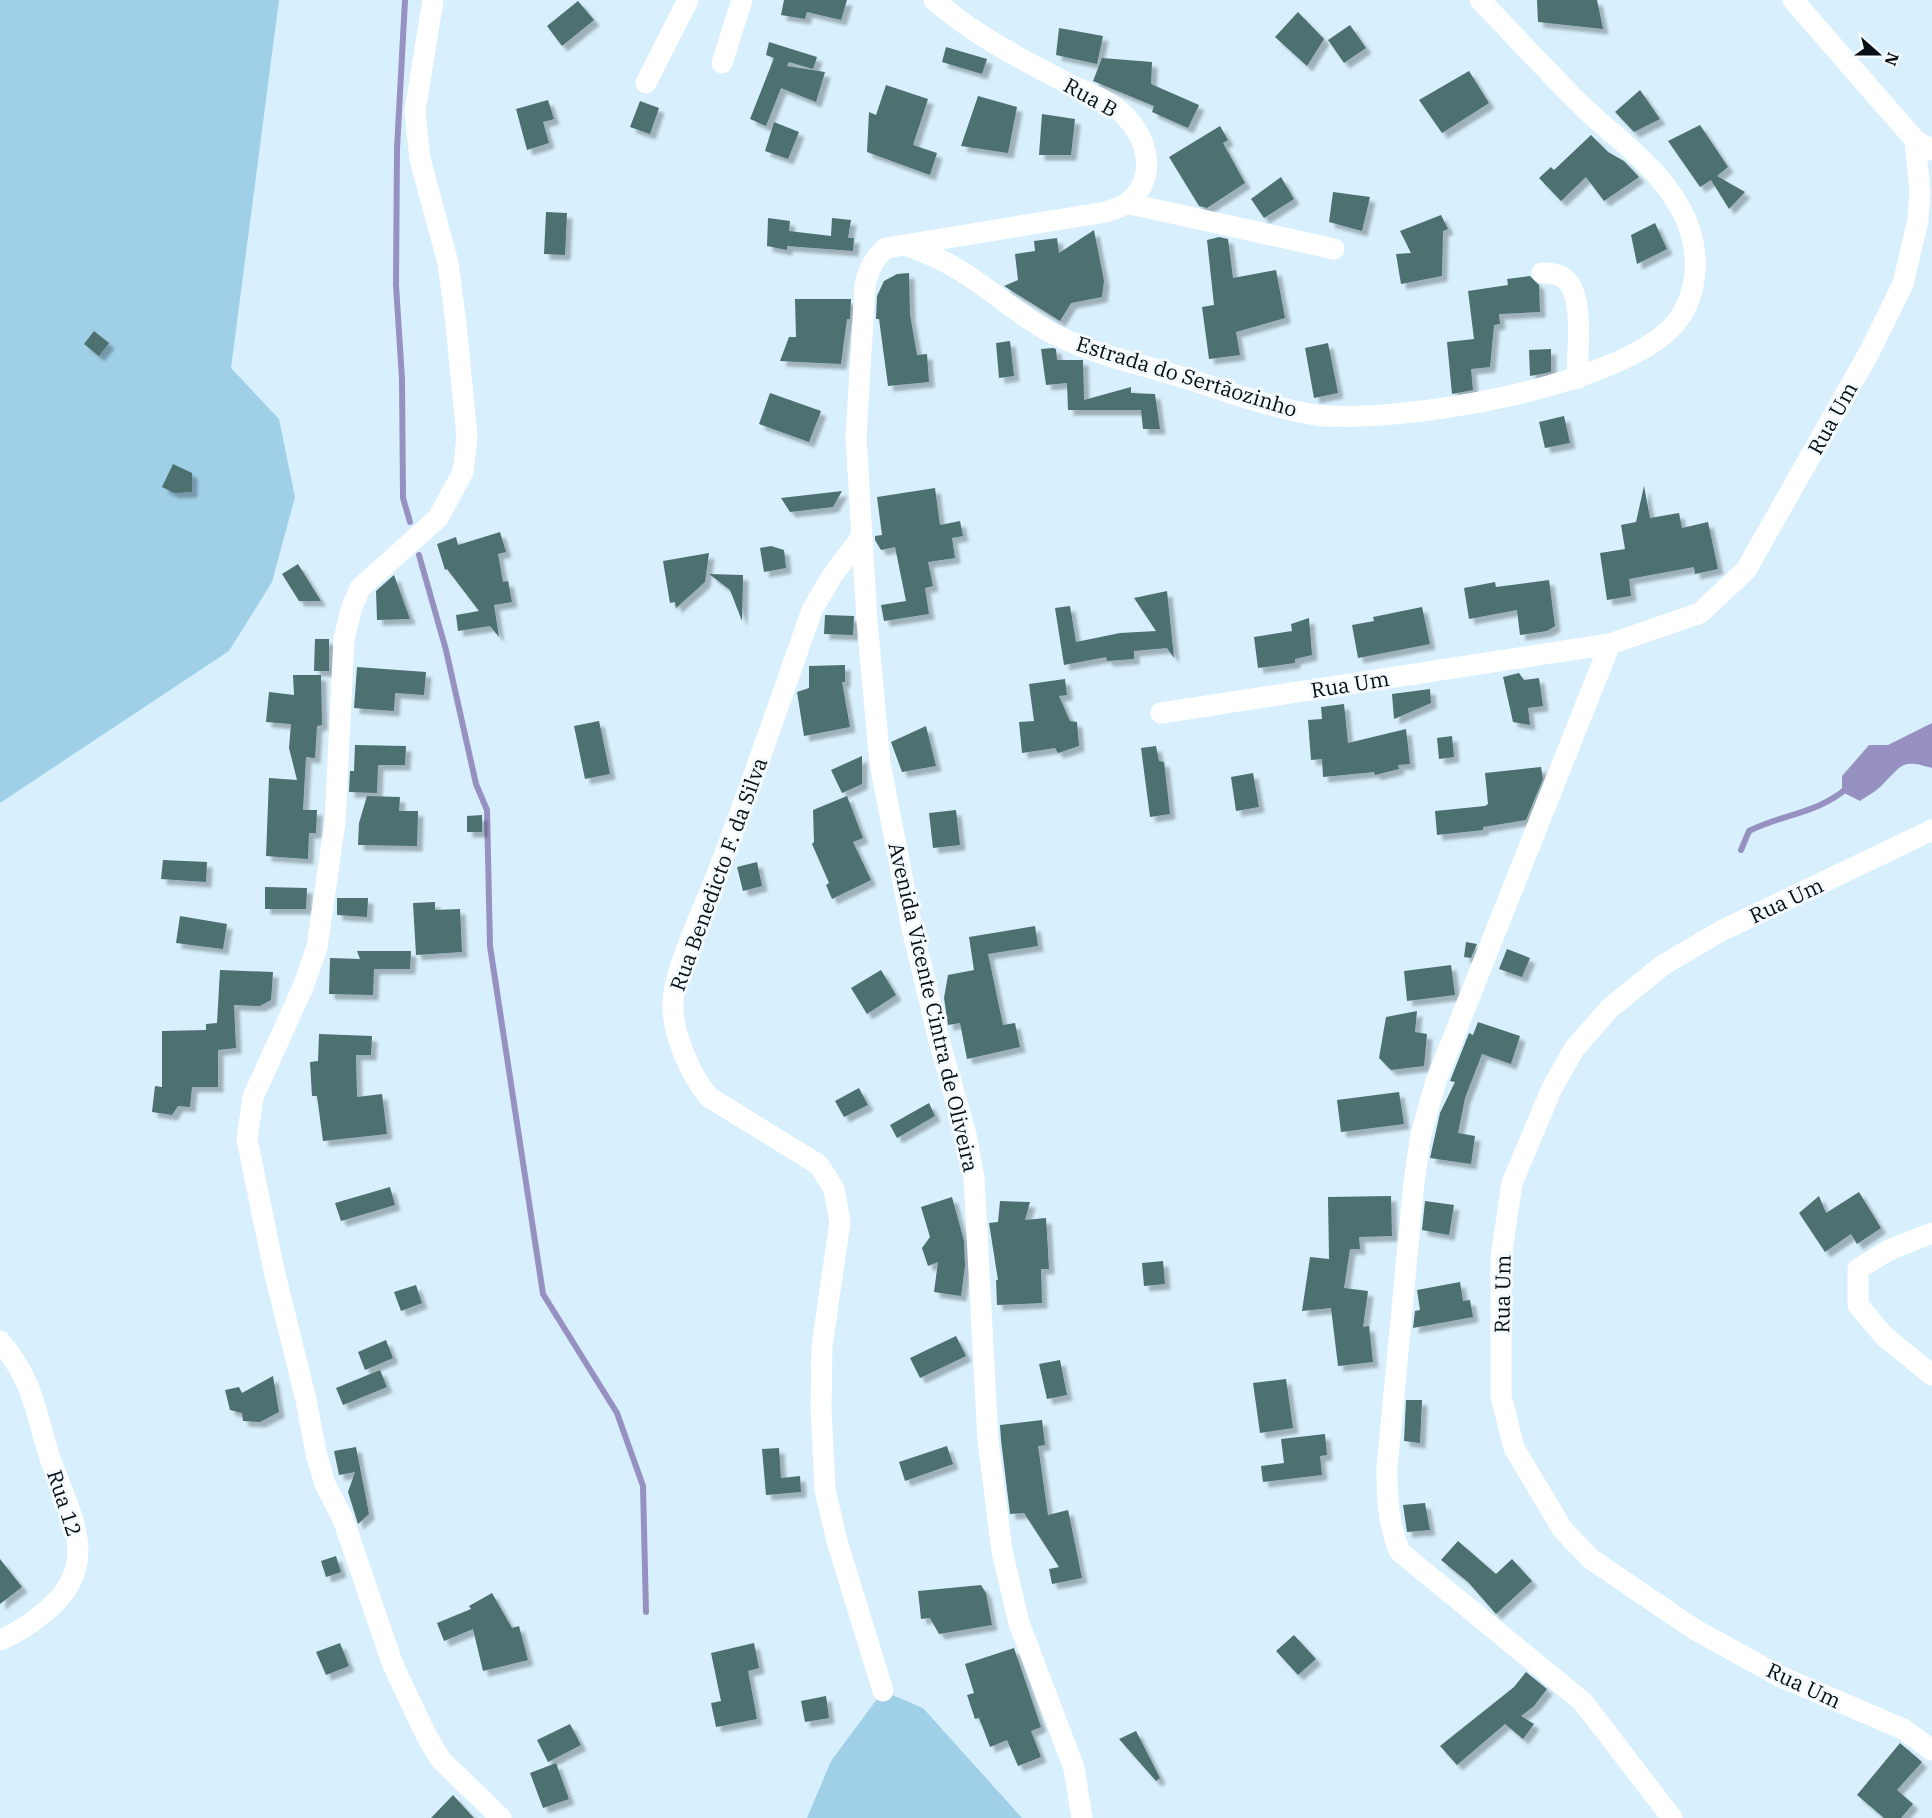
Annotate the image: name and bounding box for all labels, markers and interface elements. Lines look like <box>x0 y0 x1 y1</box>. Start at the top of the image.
north arrow <box>1848 24 1908 84</box>
text: N <box>1880 50 1904 69</box>
street label: Rua B <box>1059 71 1123 123</box>
street label: Estrada do Sertãozinho <box>1073 329 1301 423</box>
street label: Rua Um <box>1801 377 1863 459</box>
street label: Rua Um <box>1309 664 1391 704</box>
street label: Rua Benedicto F. da Silva <box>663 754 773 994</box>
street label: Avenida Vicente Cintra de Oliveira <box>882 839 986 1175</box>
street label: Rua Um <box>1744 871 1828 929</box>
street label: Rua Um <box>1487 1254 1517 1334</box>
street label: Rua 12 <box>41 1466 89 1540</box>
street label: Rua Um <box>1762 1656 1846 1714</box>

